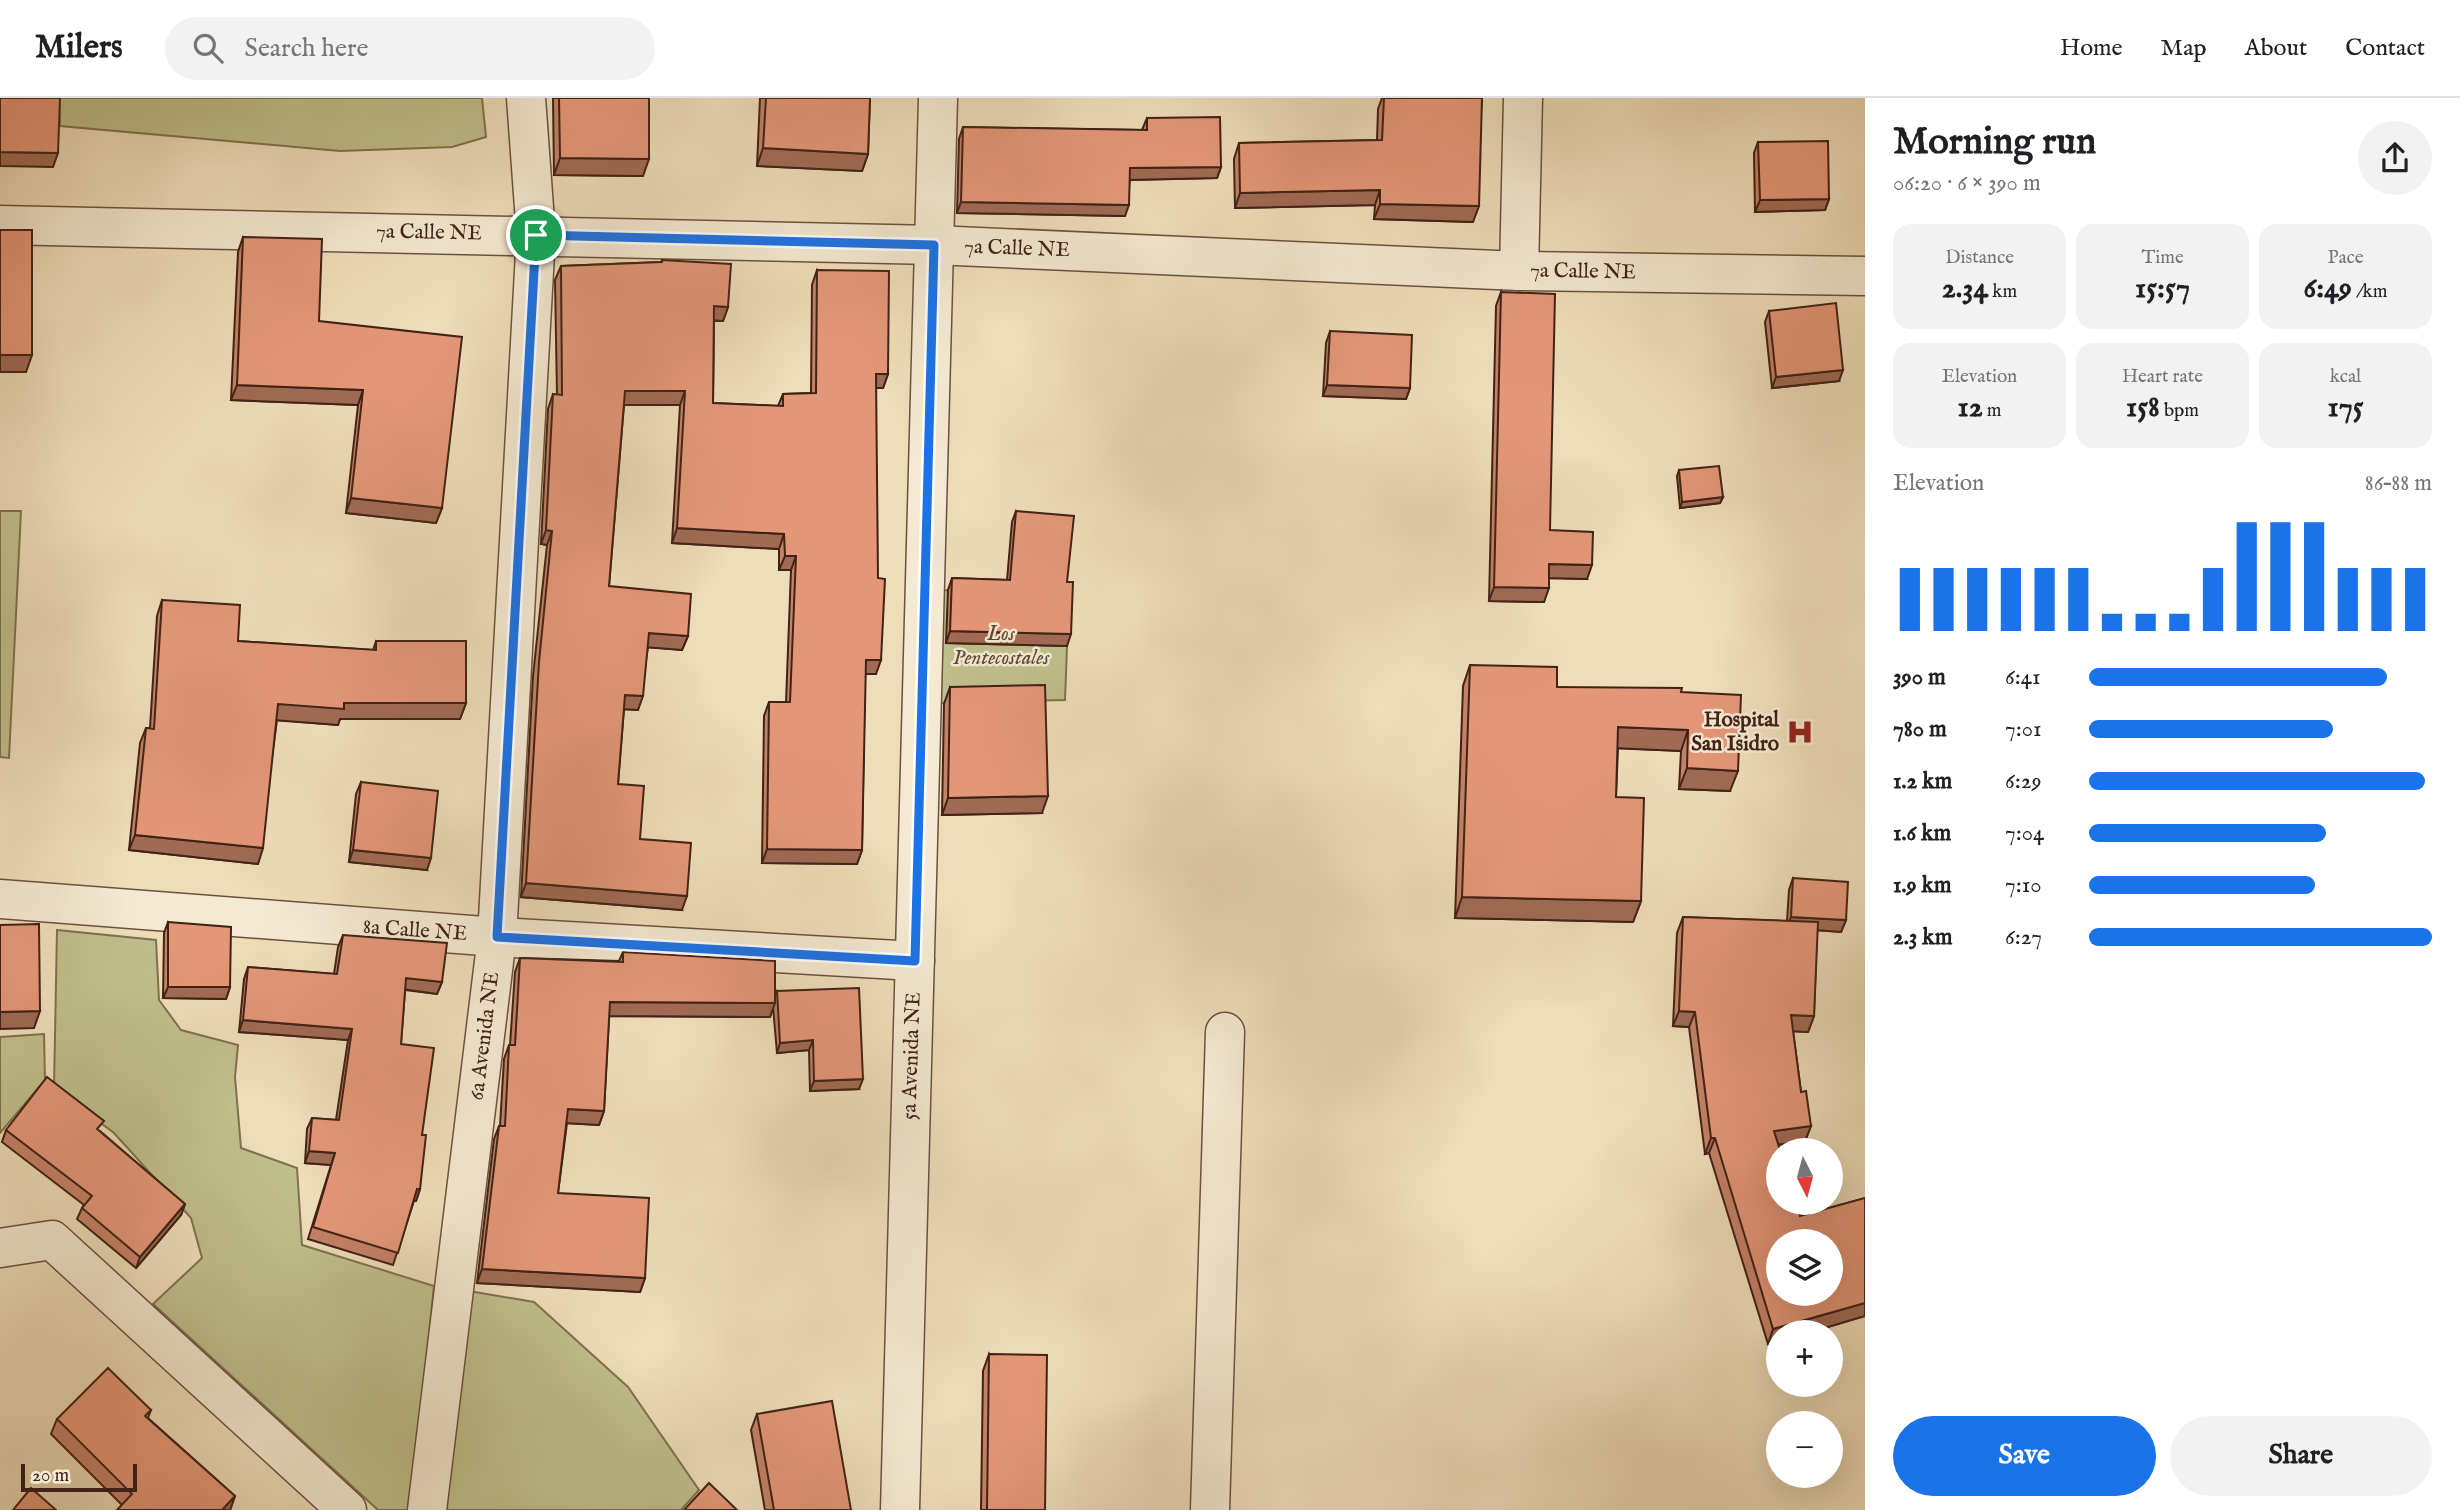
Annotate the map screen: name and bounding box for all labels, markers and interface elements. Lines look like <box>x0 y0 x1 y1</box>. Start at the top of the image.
search box <box>165 17 655 80</box>
text: Milers <box>35 27 123 69</box>
icon: search <box>189 29 227 67</box>
text: Search here <box>245 32 369 65</box>
text: Home <box>2060 33 2123 64</box>
text: Map <box>2161 33 2207 64</box>
text: About <box>2245 33 2307 64</box>
text: Contact <box>2345 33 2425 64</box>
text: Morning run <box>1893 119 2096 167</box>
button: share <box>2358 121 2432 195</box>
text: 06:20 · 6 × 390 m <box>1893 169 2041 198</box>
pin <box>506 205 566 265</box>
icon: arrive <box>517 216 555 254</box>
street label: 7a Calle NE <box>376 219 482 247</box>
street label: 7a Calle NE <box>964 234 1070 264</box>
text: Distance <box>1945 246 2014 270</box>
text: Time <box>2141 246 2184 270</box>
text: Pace <box>2328 246 2363 270</box>
street label: 7a Calle NE <box>1530 258 1636 286</box>
text: 2.34 <box>1942 270 1988 308</box>
text: 15:57 <box>2135 270 2190 308</box>
text: 6:49 <box>2304 270 2352 308</box>
text: km <box>1988 280 2017 304</box>
text: /km <box>2352 280 2387 304</box>
text: Elevation <box>1942 365 2017 389</box>
text: Heart rate <box>2122 365 2203 389</box>
text: kcal <box>2330 365 2361 389</box>
text: 12 <box>1957 389 1983 427</box>
text: 158 <box>2126 389 2160 427</box>
text: 175 <box>2327 389 2364 427</box>
text: m <box>1983 399 2002 423</box>
text: bpm <box>2160 399 2199 423</box>
text: Elevation <box>1893 469 1984 498</box>
text: 86–88 m <box>2365 469 2432 498</box>
park label: Los Pentecostales <box>953 621 1050 672</box>
text: 390 m <box>1893 663 1946 692</box>
text: 6:41 <box>2005 663 2041 692</box>
place label: Hospital San Isidro <box>1691 707 1780 758</box>
text: 780 m <box>1893 715 1947 744</box>
text: 7:01 <box>2005 715 2042 744</box>
hospital icon: Hospital San Isidro <box>1785 717 1815 747</box>
text: 1.2 km <box>1893 767 1952 796</box>
text: 6:29 <box>2005 767 2042 796</box>
text: 1.6 km <box>1893 819 1951 848</box>
text: 7:04 <box>2005 819 2044 848</box>
text: 1.9 km <box>1893 871 1952 900</box>
text: 7:10 <box>2005 871 2042 900</box>
street label: 8a Calle NE <box>362 914 468 948</box>
text: 2.3 km <box>1893 923 1952 952</box>
text: 6:27 <box>2005 923 2042 952</box>
street label: 6a Avenida NE <box>464 970 506 1102</box>
street label: 5a Avenida NE <box>896 991 928 1121</box>
north arrow <box>1766 1138 1843 1214</box>
map controls <box>1766 1138 1843 1488</box>
button: layers <box>1766 1229 1843 1306</box>
button: + <box>1766 1320 1843 1397</box>
button: − <box>1766 1411 1843 1488</box>
button: Save <box>1893 1416 2156 1496</box>
button: Share <box>2170 1416 2432 1496</box>
scale bar <box>21 1461 136 1493</box>
text: 20 m <box>32 1464 69 1488</box>

